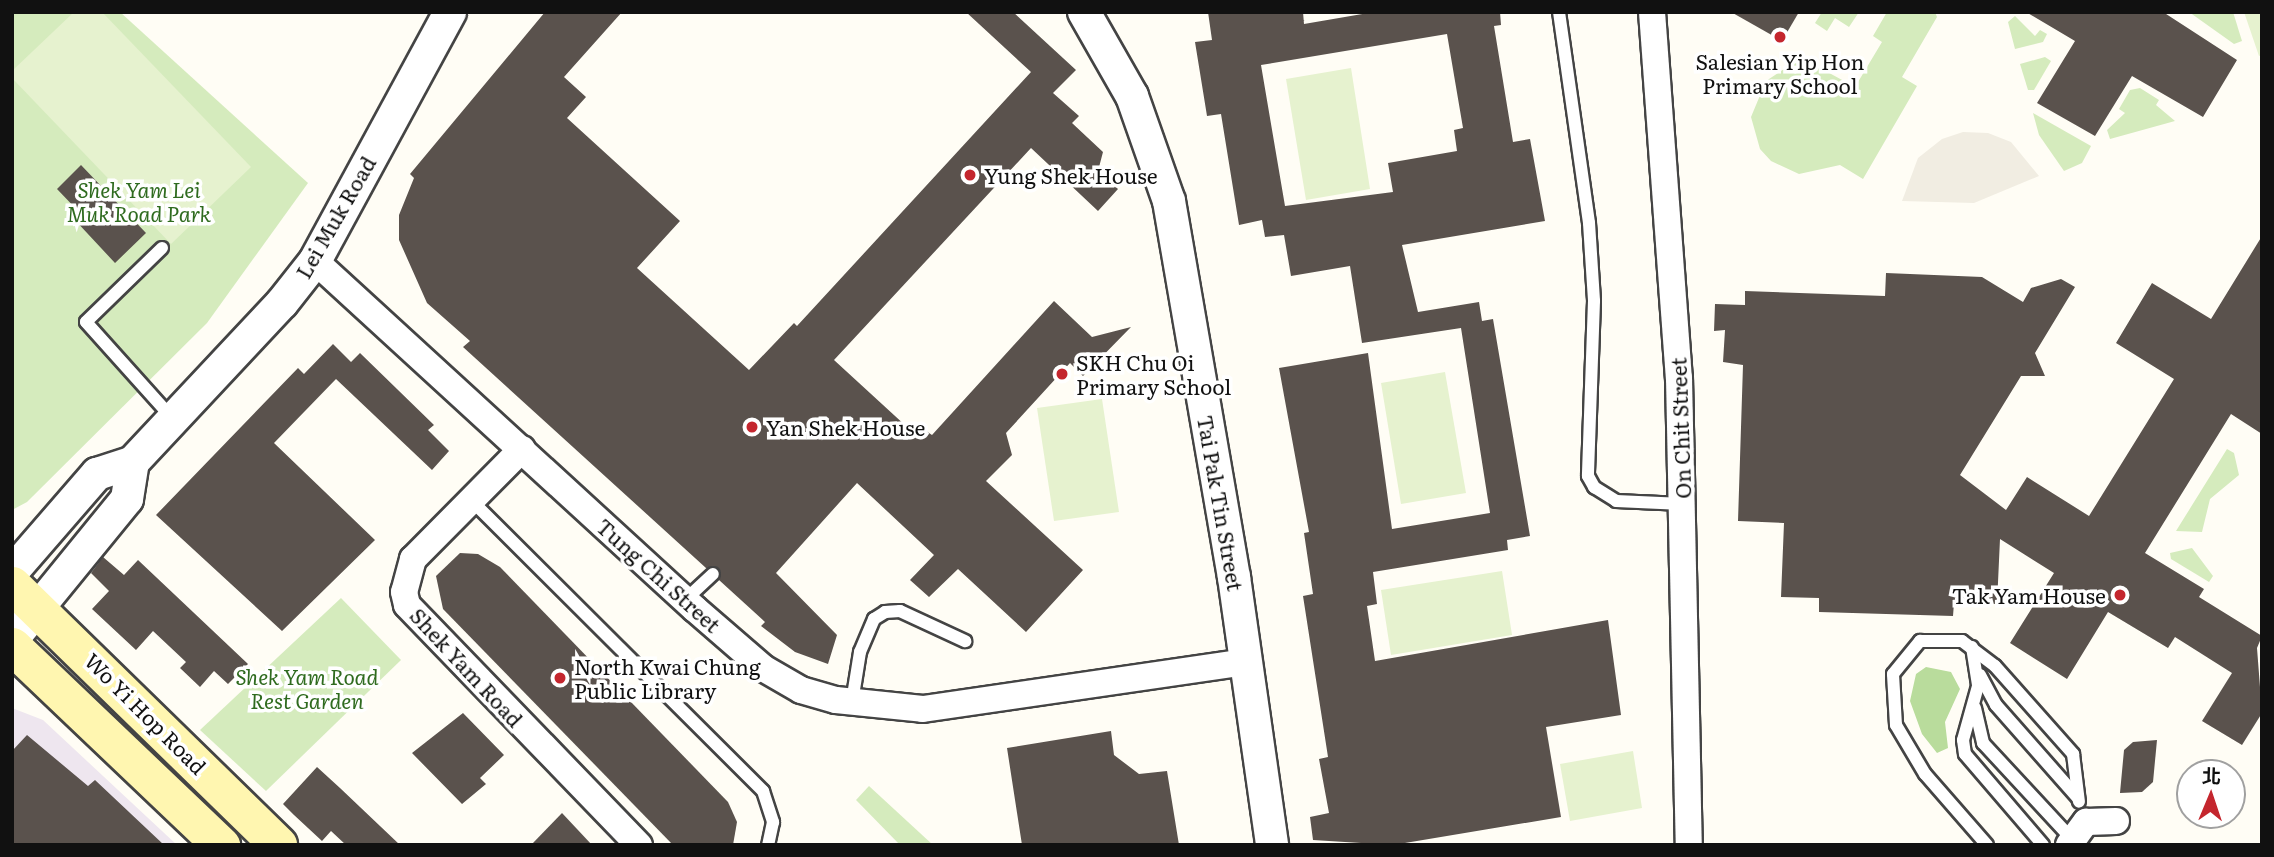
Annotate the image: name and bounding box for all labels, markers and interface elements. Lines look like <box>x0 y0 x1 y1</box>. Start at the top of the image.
marker: Salesian Yip Hon Primary School <box>1772 29 1788 45</box>
place label: Salesian Yip Hon Primary School <box>1696 48 1864 98</box>
street label: Lei Muk Road <box>290 151 380 283</box>
place label: Yung Shek House <box>984 162 1158 188</box>
marker: Yung Shek House <box>962 167 978 183</box>
park label: Shek Yam Lei Muk Road Park <box>67 176 211 226</box>
place label: SKH Chu Oi Primary School <box>1076 349 1231 399</box>
street label: On Chit Street <box>1665 357 1695 499</box>
marker: SKH Chu Oi Primary School <box>1054 366 1070 382</box>
street label: Tai Pak Tin Street <box>1193 413 1249 593</box>
place label: Yan Shek House <box>766 414 925 440</box>
marker: Yan Shek House <box>744 419 760 435</box>
street label: Tung Chi Street <box>592 513 726 637</box>
place label: Tak Yam House <box>1952 582 2106 608</box>
marker: Tak Yam House <box>2112 587 2128 603</box>
street label: Shek Yam Road <box>405 602 529 732</box>
street label: Wo Yi Hop Road <box>80 647 212 779</box>
place label: North Kwai Chung Public Library <box>574 653 761 703</box>
park label: Shek Yam Road Rest Garden <box>235 663 379 713</box>
marker: North Kwai Chung Public Library <box>552 670 568 686</box>
north arrow <box>2176 759 2246 829</box>
text: 北 <box>2202 761 2222 789</box>

